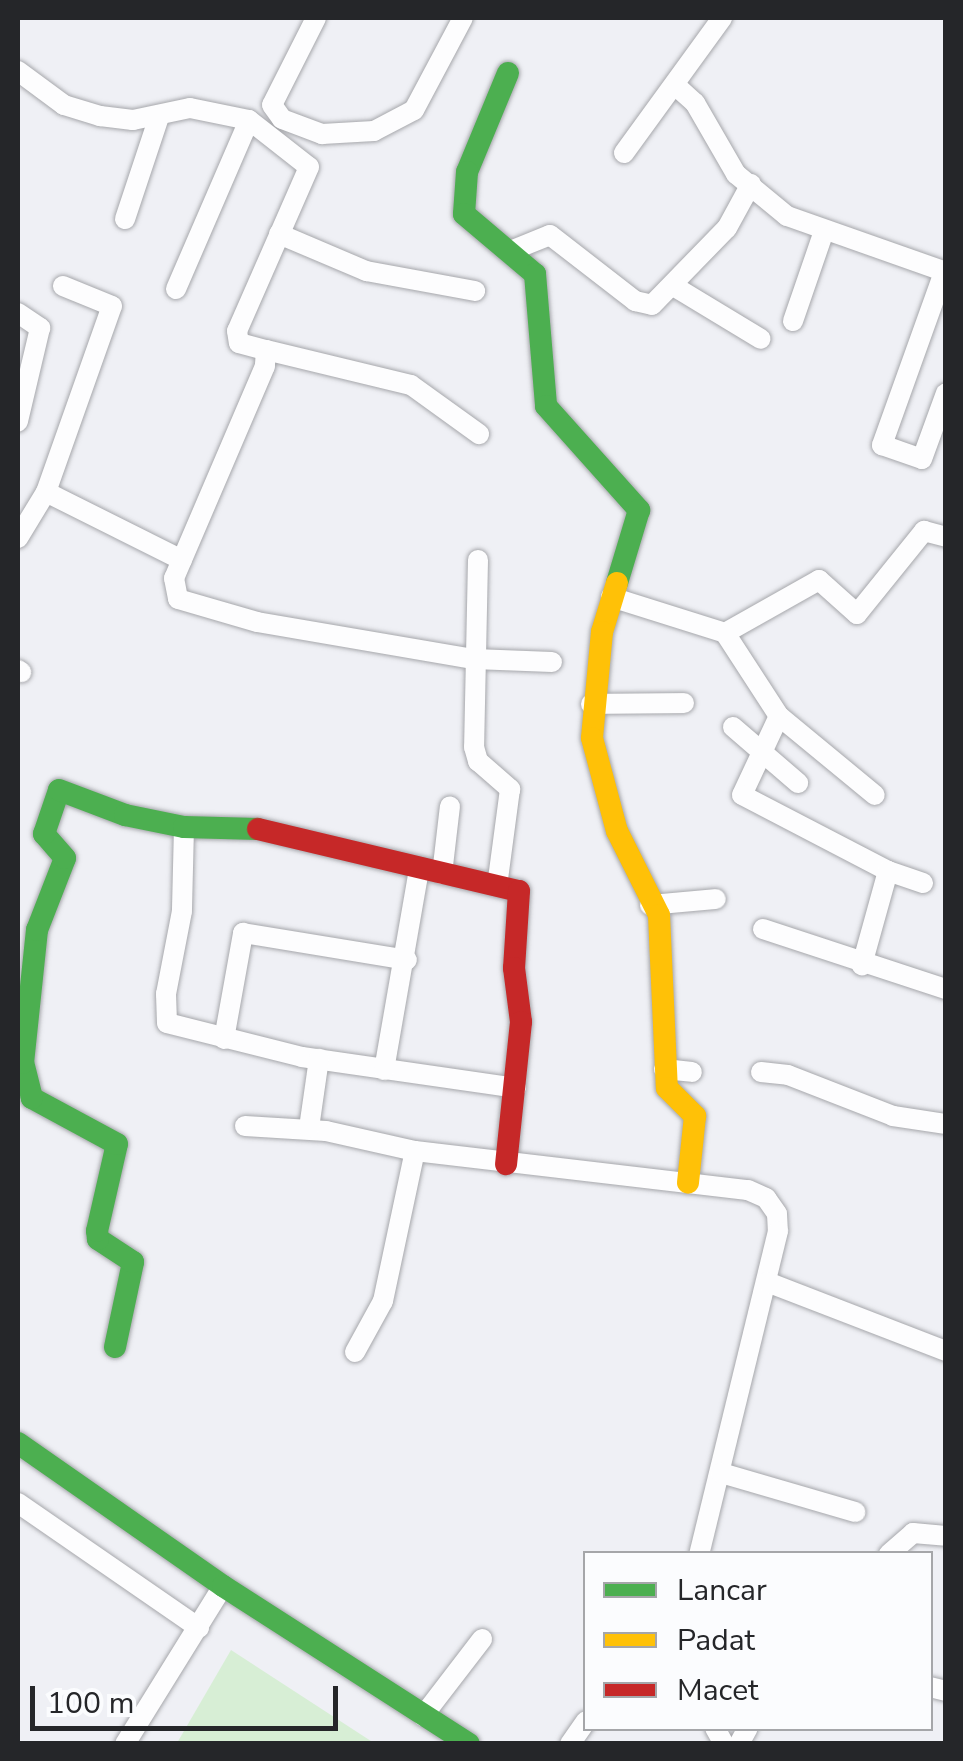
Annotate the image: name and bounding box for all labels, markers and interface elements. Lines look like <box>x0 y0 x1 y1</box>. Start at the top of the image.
legend <box>583 1551 933 1731</box>
text: Lancar <box>677 1570 767 1611</box>
text: Padat <box>677 1620 755 1661</box>
scale bar <box>35 1666 342 1728</box>
text: Macet <box>677 1670 759 1711</box>
text: 100 m <box>47 1683 134 1724</box>

